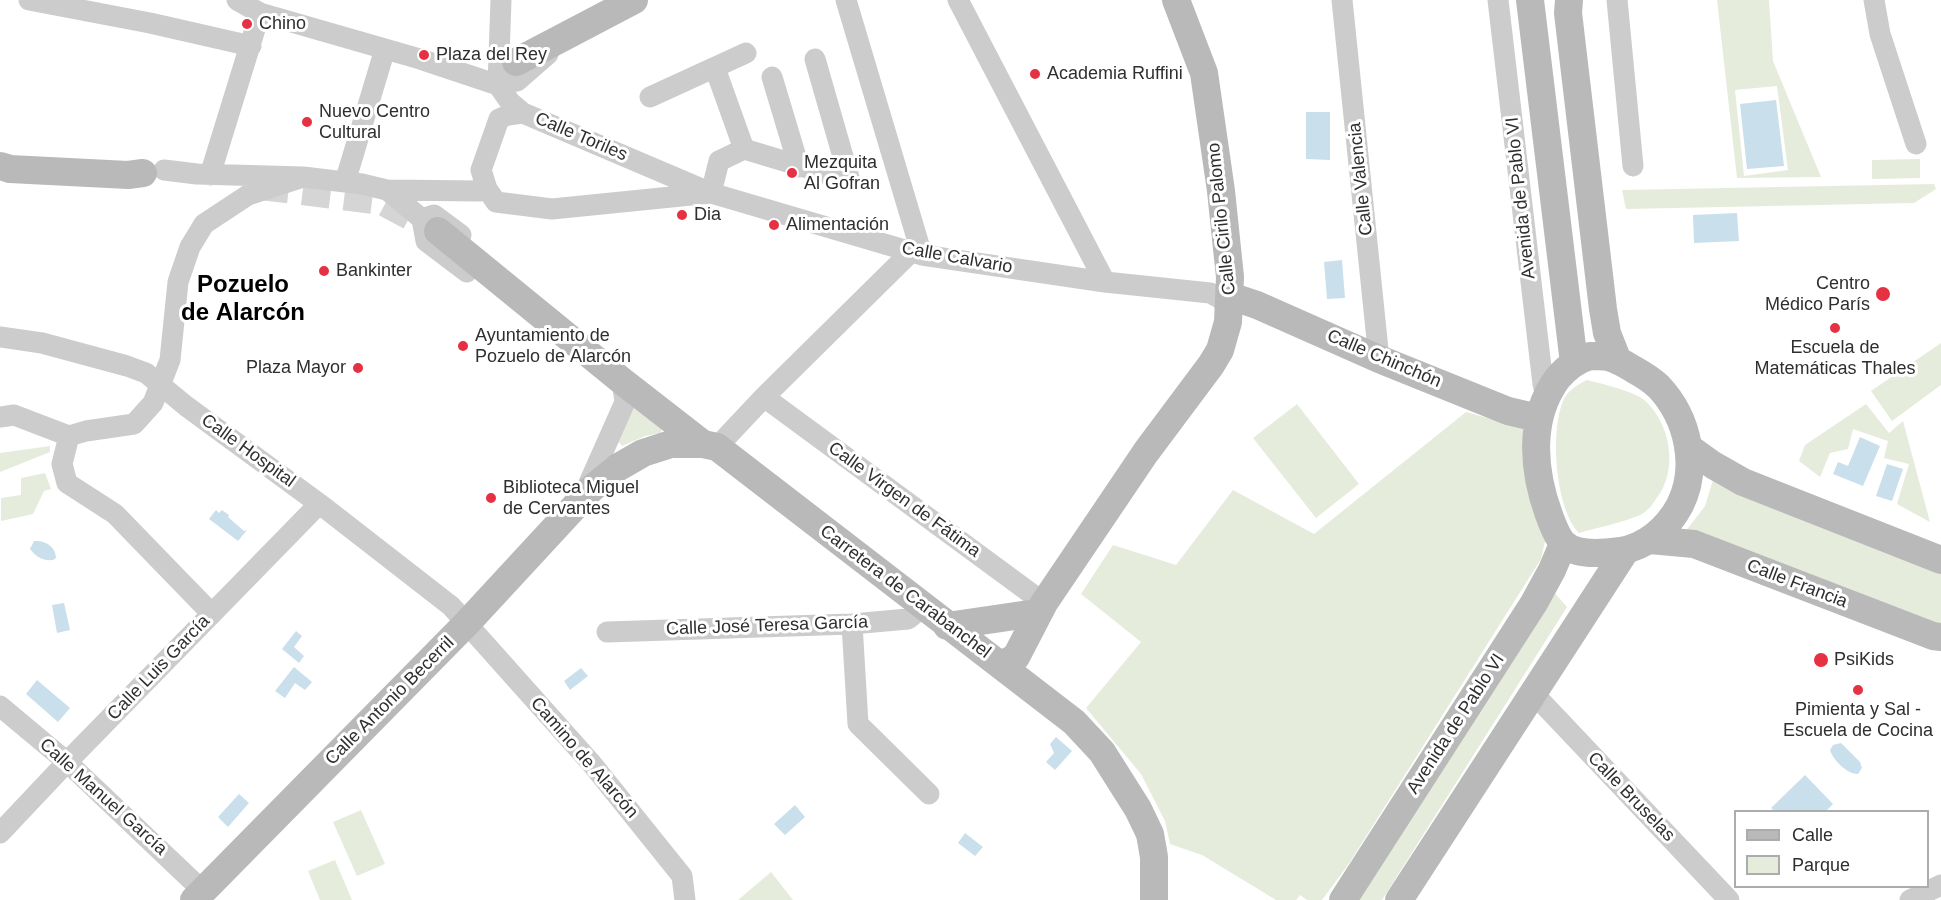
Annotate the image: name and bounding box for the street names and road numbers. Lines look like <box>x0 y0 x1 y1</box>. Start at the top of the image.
street label: Calle Toriles <box>532 108 630 166</box>
street label: Avenida de Pablo VI <box>1502 116 1540 280</box>
street label: Calle Valencia <box>1344 121 1378 237</box>
street label: Calle Cirilo Palomo <box>1203 142 1241 296</box>
street label: Calle Calvario <box>900 238 1014 278</box>
street label: Calle Chinchón <box>1324 325 1444 393</box>
street label: Calle Hospital <box>197 410 299 492</box>
street label: Calle Virgen de Fátima <box>824 438 984 562</box>
street label: Carretera de Carabanchel <box>815 521 995 663</box>
street label: Calle Francia <box>1744 555 1850 613</box>
street label: Calle Luis García <box>103 611 215 725</box>
street label: Calle José Teresa García <box>666 612 868 640</box>
street label: Calle Antonio Becerril <box>321 632 459 770</box>
street label: Avenida de Pablo VI <box>1403 650 1509 798</box>
street label: Camino de Alarcón <box>526 693 642 823</box>
street label: Calle Manuel García <box>35 734 171 860</box>
street label: Calle Bruselas <box>1583 748 1679 846</box>

